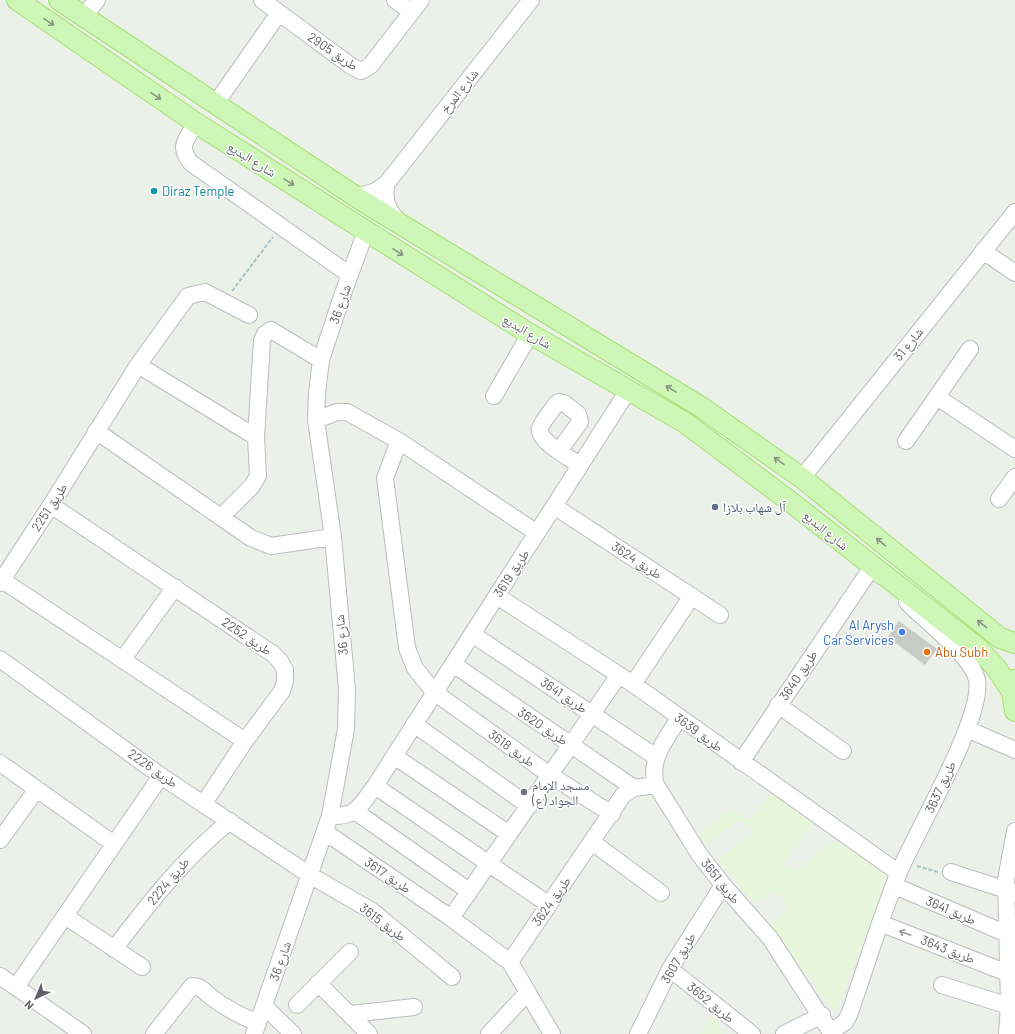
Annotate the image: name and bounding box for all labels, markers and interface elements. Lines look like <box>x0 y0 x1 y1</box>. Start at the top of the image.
one-way arrow <box>43 18 54 26</box>
street label: طريق 2905 <box>304 28 361 74</box>
street label: شارع المرخ <box>437 66 483 118</box>
one-way arrow <box>150 92 161 100</box>
street label: شارع البديع <box>224 138 279 182</box>
one-way arrow <box>283 178 294 186</box>
place label: Diraz Temple <box>162 183 234 199</box>
marker: Diraz Temple <box>149 186 159 196</box>
one-way arrow <box>392 248 404 256</box>
street label: شارع 36 <box>326 282 356 327</box>
street label: شارع البديع <box>499 310 554 353</box>
street label: شارع 31 <box>890 324 928 365</box>
one-way arrow <box>666 385 677 393</box>
one-way arrow <box>774 457 785 465</box>
street label: طريق 2251 <box>28 480 71 535</box>
place label: آل شهاب بلازا <box>723 499 786 516</box>
marker: آل شهاب بلازا <box>710 502 720 512</box>
street label: شارع البديع <box>799 507 852 555</box>
street label: طريق 3624 <box>608 538 665 583</box>
one-way arrow <box>875 538 886 546</box>
street label: طريق 3619 <box>490 546 533 600</box>
street label: طريق 2252 <box>218 613 275 659</box>
street label: شارع 36 <box>331 614 353 656</box>
place label: Al Arysh Car Services <box>823 617 894 648</box>
one-way arrow <box>976 619 987 628</box>
marker: Al Arysh Car Services <box>897 627 907 637</box>
place label: Abu Subh <box>935 644 988 660</box>
street label: طريق 3640 <box>775 647 821 704</box>
marker: Abu Subh <box>922 647 932 657</box>
street label: طريق 3641 <box>537 674 591 717</box>
street label: طريق 3620 <box>514 703 571 749</box>
street label: طريق 3639 <box>671 709 726 756</box>
street label: طريق 3618 <box>485 726 538 771</box>
street label: طريق 2226 <box>125 745 181 792</box>
street label: طريق 3637 <box>921 758 960 816</box>
place label: مسجد الإمام الجواد (ع) <box>531 777 589 810</box>
marker: مسجد الإمام الجواد (ع) <box>519 787 529 797</box>
street label: طريق 2224 <box>143 854 193 909</box>
street label: طريق 3617 <box>361 854 414 897</box>
street label: طريق 3651 <box>697 855 744 907</box>
street label: طريق 3624 <box>528 873 575 929</box>
street label: طريق 3641 <box>923 892 979 929</box>
street label: طريق 3615 <box>356 899 409 945</box>
one-way arrow <box>900 929 912 936</box>
street label: طريق 3607 <box>657 930 700 987</box>
street label: طريق 3643 <box>918 931 977 968</box>
street label: شارع 36 <box>266 939 296 984</box>
north arrow <box>16 978 56 1018</box>
street label: طريق 3652 <box>683 978 738 1027</box>
text: N <box>22 998 36 1013</box>

